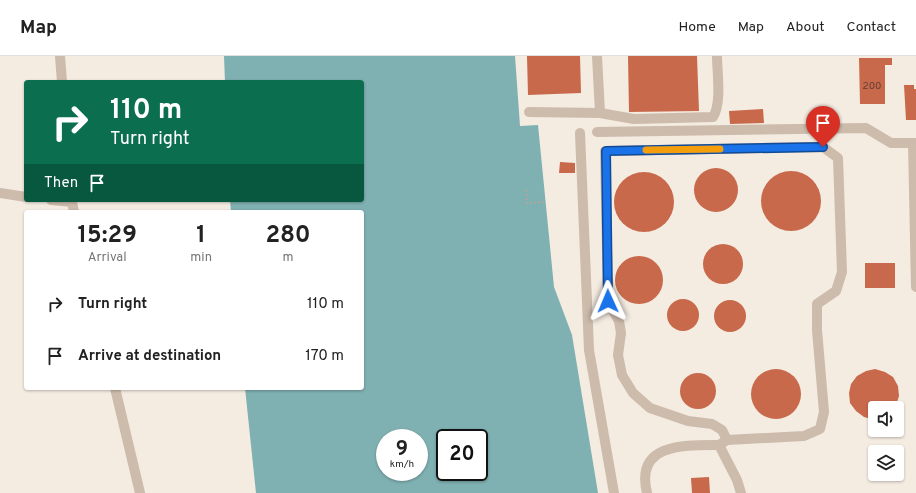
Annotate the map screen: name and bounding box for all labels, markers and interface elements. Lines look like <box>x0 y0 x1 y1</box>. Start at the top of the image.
text: Map <box>20 16 57 40</box>
text: Home <box>679 19 716 36</box>
text: Map <box>738 19 764 36</box>
text: About <box>786 19 825 36</box>
text: Contact <box>847 19 896 36</box>
house number: 200 <box>863 80 881 93</box>
text: 110 m <box>110 93 182 129</box>
icon: right <box>44 96 96 148</box>
pin <box>806 106 840 147</box>
icon: arrive <box>812 112 834 134</box>
text: Turn right <box>110 128 190 151</box>
icon: arrive <box>86 172 108 194</box>
text: Then <box>44 174 78 193</box>
text: 15:29 <box>77 221 137 251</box>
text: 1 <box>196 221 206 251</box>
text: 280 <box>265 221 311 251</box>
text: Arrival <box>88 250 127 266</box>
text: min <box>190 250 212 266</box>
text: m <box>282 250 293 266</box>
position arrow <box>587 280 629 322</box>
icon: right <box>44 293 66 315</box>
text: Turn right <box>78 295 147 314</box>
text: 110 m <box>307 295 344 314</box>
icon: arrive <box>44 345 66 367</box>
text: Arrive at destination <box>78 347 221 366</box>
text: 170 m <box>305 347 344 366</box>
map controls <box>868 401 904 481</box>
button: sound <box>868 401 904 437</box>
speed limit sign: 20 <box>436 429 488 481</box>
text: 9 <box>396 437 408 463</box>
button: layers <box>868 445 904 481</box>
text: km/h <box>390 458 414 471</box>

